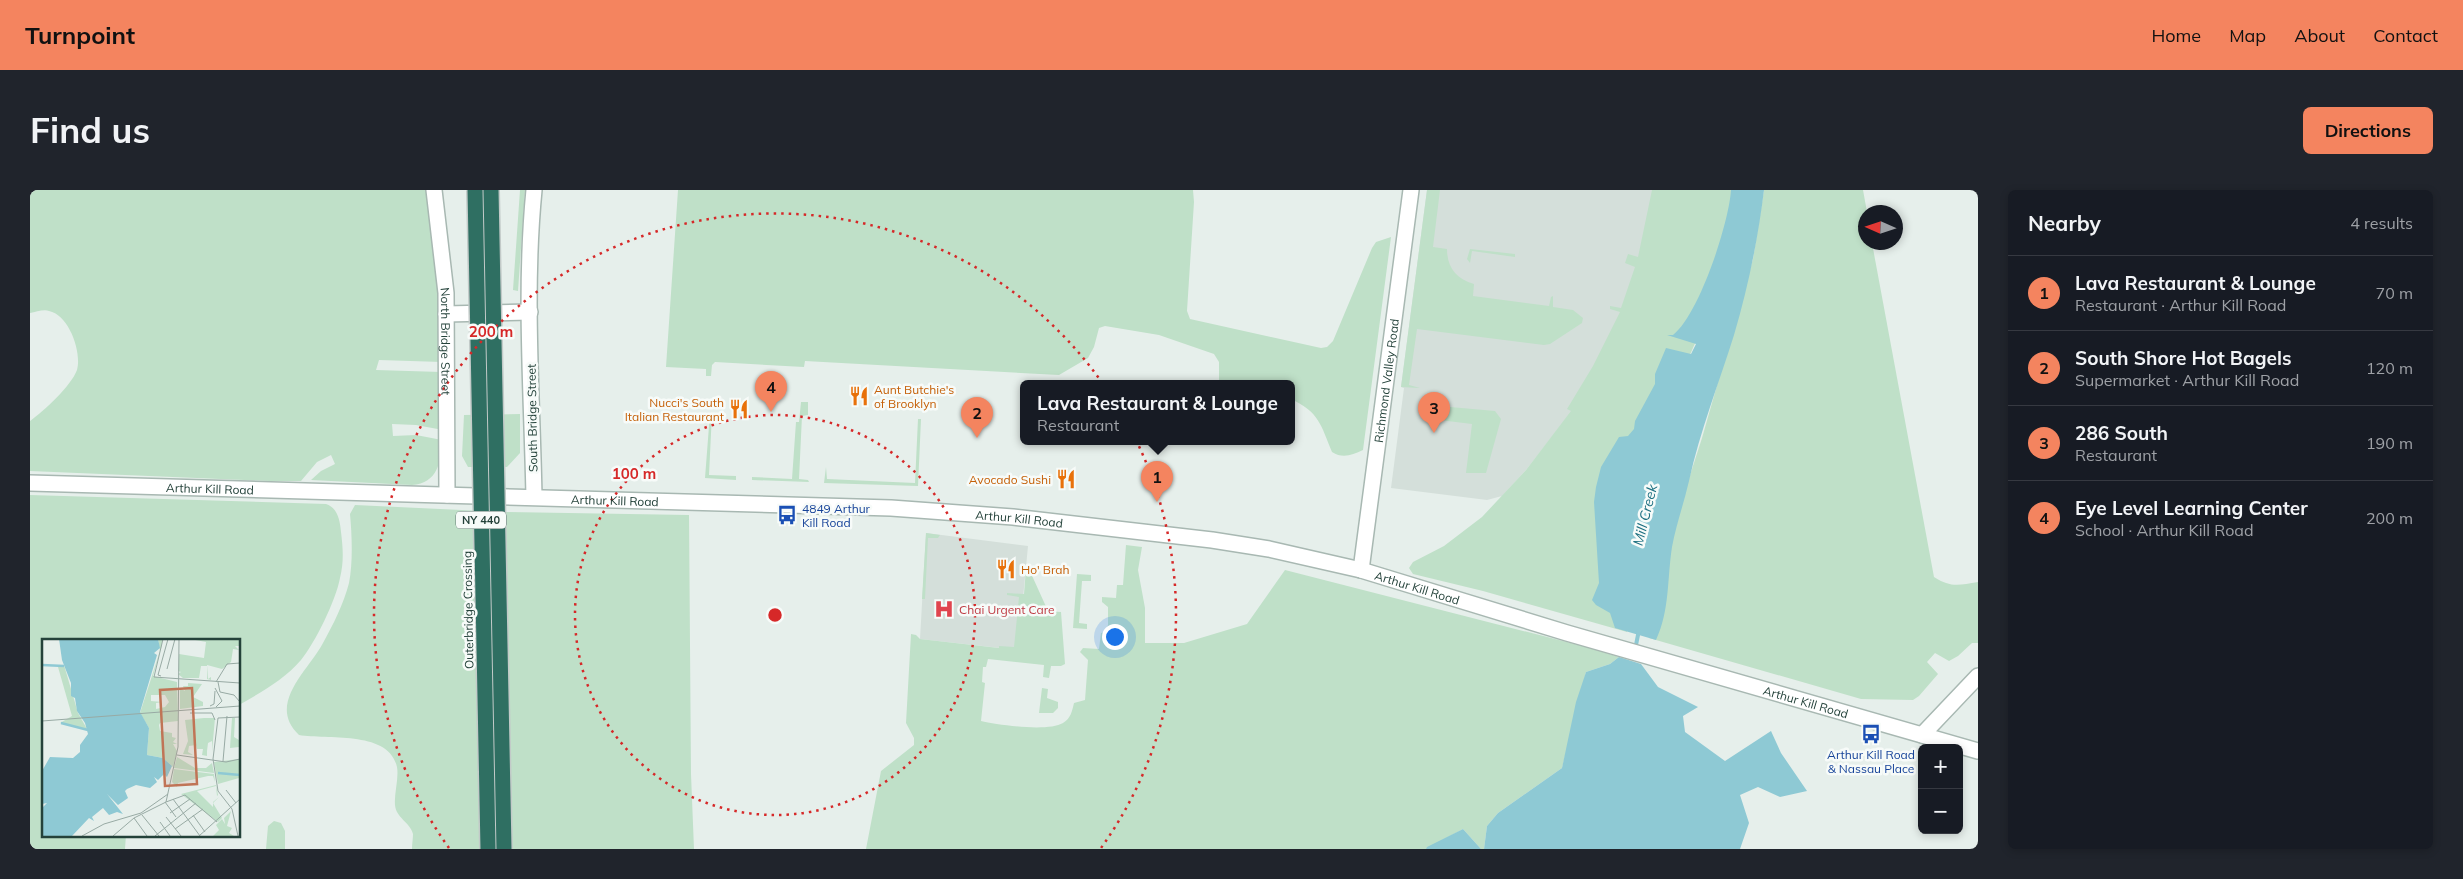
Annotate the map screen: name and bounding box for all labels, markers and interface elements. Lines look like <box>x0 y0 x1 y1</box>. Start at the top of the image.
text: Turnpoint <box>25 20 135 50</box>
text: Home <box>2151 24 2201 47</box>
text: Map <box>2229 24 2266 47</box>
text: About <box>2294 24 2345 47</box>
text: Contact <box>2373 24 2438 47</box>
button: Directions <box>2303 107 2433 154</box>
text: Find us <box>30 108 150 152</box>
north arrow <box>1858 205 1903 250</box>
text: Nearby <box>2028 210 2101 236</box>
text: 4 results <box>2350 213 2413 233</box>
text: Lava Restaurant & Lounge <box>2075 271 2316 295</box>
text: 1 <box>2039 283 2049 303</box>
text: 70 m <box>2376 283 2413 303</box>
street label: North Bridge Street <box>438 287 454 395</box>
text: Restaurant · Arthur Kill Road <box>2075 295 2286 315</box>
street label: Richmond Valley Road <box>1370 318 1402 444</box>
text: 200 m <box>469 322 513 341</box>
text: South Shore Hot Bagels <box>2075 346 2291 370</box>
text: 2 <box>2039 358 2049 378</box>
text: 120 m <box>2366 358 2413 378</box>
street label: South Bridge Street <box>524 364 540 472</box>
text: Supermarket · Arthur Kill Road <box>2075 370 2299 390</box>
pin: 4 <box>755 371 787 412</box>
popup <box>1020 380 1295 445</box>
place label: Aunt Butchie's of Brooklyn <box>874 382 954 411</box>
restaurant icon: Aunt Butchie's of Brooklyn <box>848 385 870 407</box>
text: Lava Restaurant & Lounge <box>1037 391 1278 415</box>
pin: 3 <box>1418 392 1450 433</box>
place label: Nucci's South Italian Restaurant <box>625 395 724 424</box>
pin: 2 <box>961 397 993 438</box>
restaurant icon: Nucci's South Italian Restaurant <box>728 398 750 420</box>
text: Restaurant <box>1037 415 1119 435</box>
text: 286 South <box>2075 421 2168 445</box>
text: 3 <box>2039 433 2049 453</box>
text: 190 m <box>2366 433 2413 453</box>
text: Restaurant <box>2075 445 2157 465</box>
pin: 1 <box>1141 461 1173 502</box>
text: 100 m <box>612 464 656 483</box>
restaurant icon: Avocado Sushi <box>1055 468 1077 490</box>
place label: Avocado Sushi <box>969 472 1051 487</box>
street label: Arthur Kill Road <box>166 479 254 497</box>
water label: Mill Creek <box>1629 482 1662 548</box>
street label: Arthur Kill Road <box>571 491 659 509</box>
text: Eye Level Learning Center <box>2075 496 2308 520</box>
place label: 4849 Arthur Kill Road <box>802 501 871 530</box>
bus stop icon: 4849 Arthur Kill Road <box>776 504 798 526</box>
street label: Arthur Kill Road <box>975 507 1064 530</box>
text: 4 <box>2039 508 2049 528</box>
text: 200 m <box>2366 508 2413 528</box>
road number: NY 440 <box>456 512 506 528</box>
text: School · Arthur Kill Road <box>2075 520 2254 540</box>
street label: Outerbridge Crossing <box>459 551 477 669</box>
restaurant icon: Ho' Brah <box>995 558 1017 580</box>
place label: Ho' Brah <box>1021 562 1070 577</box>
street label: Arthur Kill Road <box>1373 567 1462 607</box>
hospital icon: Chai Urgent Care <box>933 598 955 620</box>
place label: Chai Urgent Care <box>959 602 1055 617</box>
centre of rings <box>766 606 784 624</box>
your location <box>1102 624 1128 650</box>
inset map <box>42 639 240 836</box>
street label: Arthur Kill Road <box>1761 682 1850 721</box>
bus stop icon: Arthur Kill Road & Nassau Place <box>1860 723 1882 745</box>
map controls <box>1918 744 1963 834</box>
button: + <box>1918 744 1963 789</box>
place label: Arthur Kill Road & Nassau Place <box>1827 747 1915 776</box>
button: − <box>1918 789 1963 834</box>

